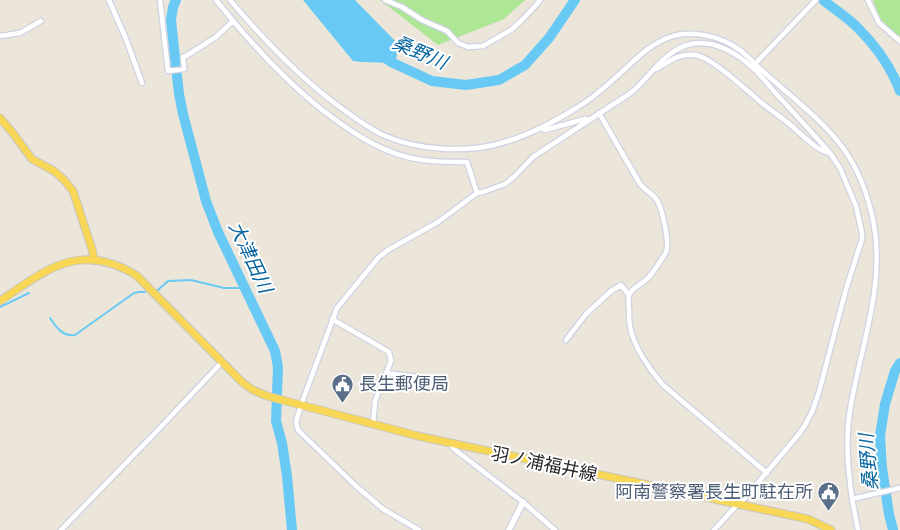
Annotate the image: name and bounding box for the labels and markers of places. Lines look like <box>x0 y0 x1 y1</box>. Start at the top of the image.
public building icon: 長生郵便局 <box>331 372 355 403</box>
place label: 長生郵便局 <box>359 372 449 395</box>
place label: 阿南警察署長生町駐在所 <box>615 480 813 503</box>
public building icon: 阿南警察署長生町駐在所 <box>817 480 841 511</box>

